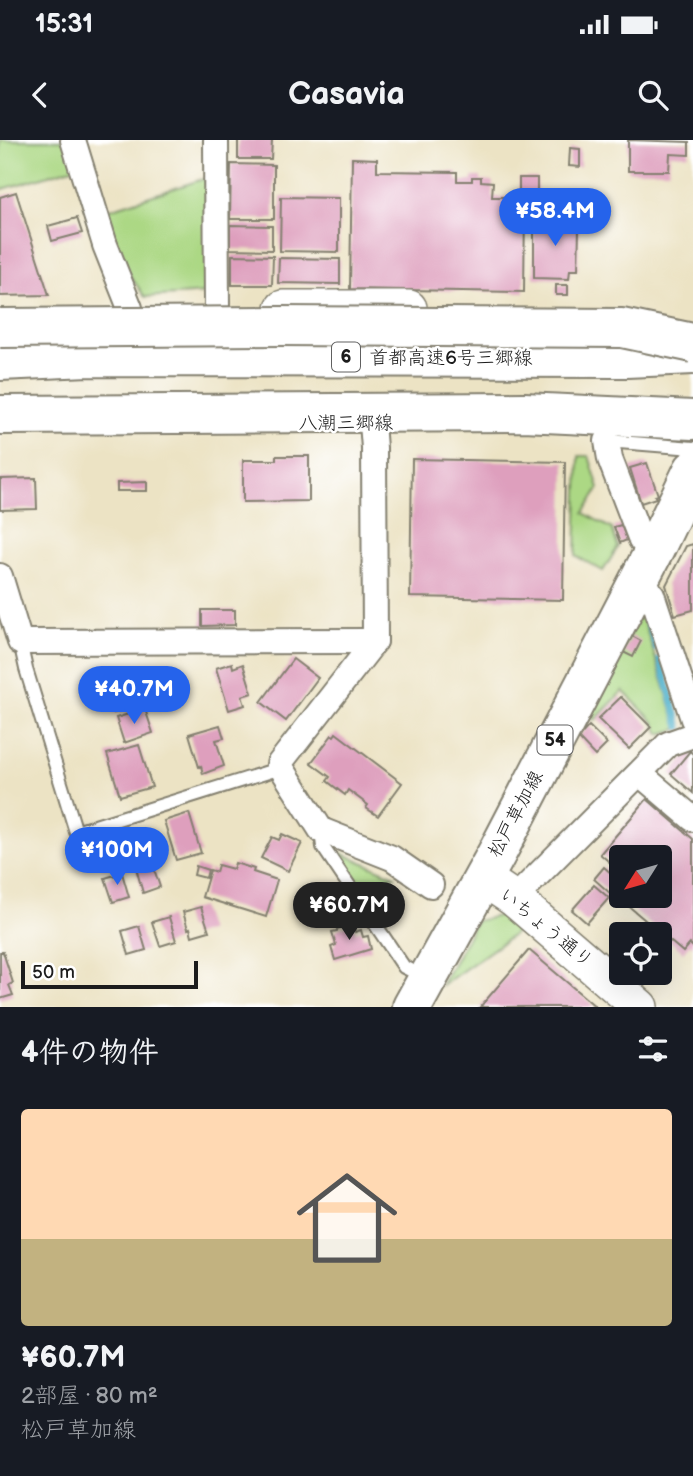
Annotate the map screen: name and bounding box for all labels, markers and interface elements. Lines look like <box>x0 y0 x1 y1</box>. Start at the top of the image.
text: 15:31 <box>35 9 93 40</box>
text: Casavia <box>288 75 405 114</box>
icon: back <box>21 76 59 114</box>
icon: search <box>634 76 672 114</box>
pin: ¥58.4M <box>498 188 612 248</box>
text: ¥58.4M <box>515 197 595 225</box>
road number: 6 <box>332 342 360 372</box>
street label: 首都高速6号三郷線 <box>369 347 533 370</box>
street label: 八潮三郷線 <box>298 412 394 435</box>
pin: ¥40.7M <box>77 666 191 726</box>
text: ¥40.7M <box>94 675 174 703</box>
road number: 54 <box>538 726 572 754</box>
street label: 松戸草加線 <box>484 767 548 861</box>
pin: ¥100M <box>68 828 166 887</box>
text: ¥100M <box>81 836 153 864</box>
north arrow <box>609 845 672 908</box>
map controls <box>609 845 672 985</box>
pin: ¥60.7M <box>292 882 406 942</box>
street label: いちょう通り <box>494 883 598 973</box>
text: ¥60.7M <box>309 891 389 919</box>
button: locate <box>609 922 672 985</box>
scale bar <box>21 958 198 990</box>
text: 50 m <box>32 961 75 984</box>
icon: filters <box>634 1030 672 1068</box>
text: 4件の物件 <box>21 1035 159 1071</box>
icon: home <box>284 1155 410 1281</box>
text: ¥60.7M <box>21 1340 125 1376</box>
text: 2部屋 · 80 m² <box>21 1382 158 1410</box>
text: 松戸草加線 <box>21 1416 136 1444</box>

